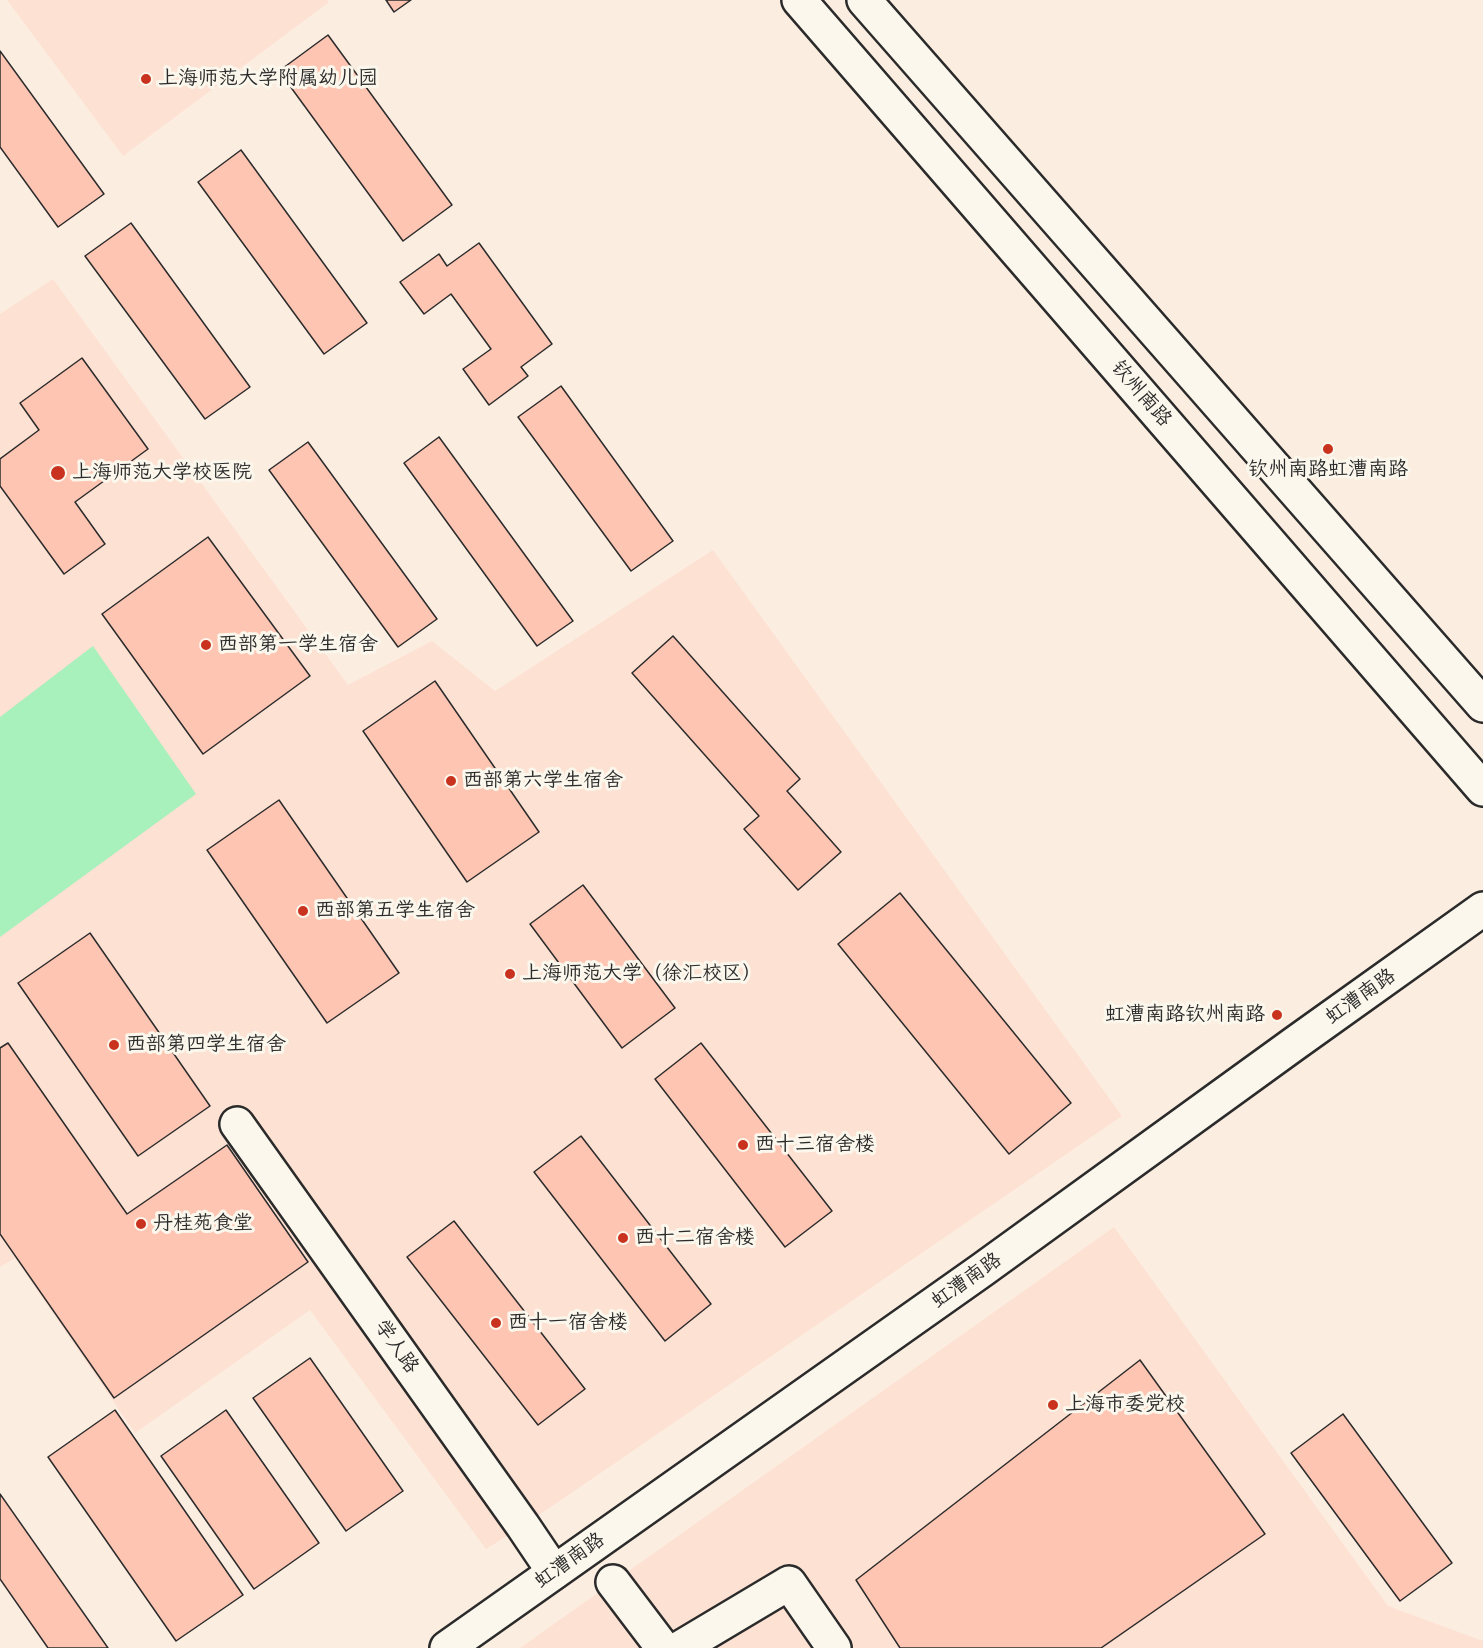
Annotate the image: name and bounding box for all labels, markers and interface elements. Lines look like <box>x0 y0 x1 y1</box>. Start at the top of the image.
place label: 上海师范大学附属幼儿园 <box>158 67 378 91</box>
marker: 上海师范大学附属幼儿园 <box>139 72 153 86</box>
street label: 钦州南路 <box>1106 356 1176 432</box>
marker: 钦州南路虹漕南路 <box>1321 442 1335 456</box>
place label: 钦州南路虹漕南路 <box>1248 458 1408 482</box>
place label: 上海师范大学校医院 <box>72 461 252 485</box>
marker: 上海师范大学校医院 <box>49 464 67 482</box>
place label: 西部第一学生宿舍 <box>218 633 378 657</box>
marker: 西部第一学生宿舍 <box>199 638 213 652</box>
place label: 西部第六学生宿舍 <box>463 769 623 793</box>
marker: 西部第六学生宿舍 <box>444 774 458 788</box>
place label: 西部第五学生宿舍 <box>315 899 475 923</box>
marker: 西部第五学生宿舍 <box>296 904 310 918</box>
place label: 上海师范大学（徐汇校区） <box>522 962 762 986</box>
street label: 虹漕南路 <box>1321 964 1401 1030</box>
marker: 上海师范大学（徐汇校区） <box>503 967 517 981</box>
place label: 虹漕南路钦州南路 <box>1105 1003 1265 1027</box>
marker: 虹漕南路钦州南路 <box>1270 1008 1284 1022</box>
place label: 西部第四学生宿舍 <box>126 1033 286 1057</box>
marker: 西部第四学生宿舍 <box>107 1038 121 1052</box>
place label: 西十三宿舍楼 <box>755 1133 875 1157</box>
marker: 西十三宿舍楼 <box>736 1138 750 1152</box>
place label: 丹桂苑食堂 <box>153 1212 253 1236</box>
marker: 丹桂苑食堂 <box>134 1217 148 1231</box>
place label: 西十二宿舍楼 <box>635 1226 755 1250</box>
marker: 西十二宿舍楼 <box>616 1231 630 1245</box>
street label: 虹漕南路 <box>927 1248 1007 1314</box>
place label: 西十一宿舍楼 <box>508 1311 628 1335</box>
street label: 学人路 <box>369 1316 423 1378</box>
marker: 西十一宿舍楼 <box>489 1316 503 1330</box>
place label: 上海市委党校 <box>1065 1393 1185 1417</box>
marker: 上海市委党校 <box>1046 1398 1060 1412</box>
street label: 虹漕南路 <box>530 1528 610 1594</box>

